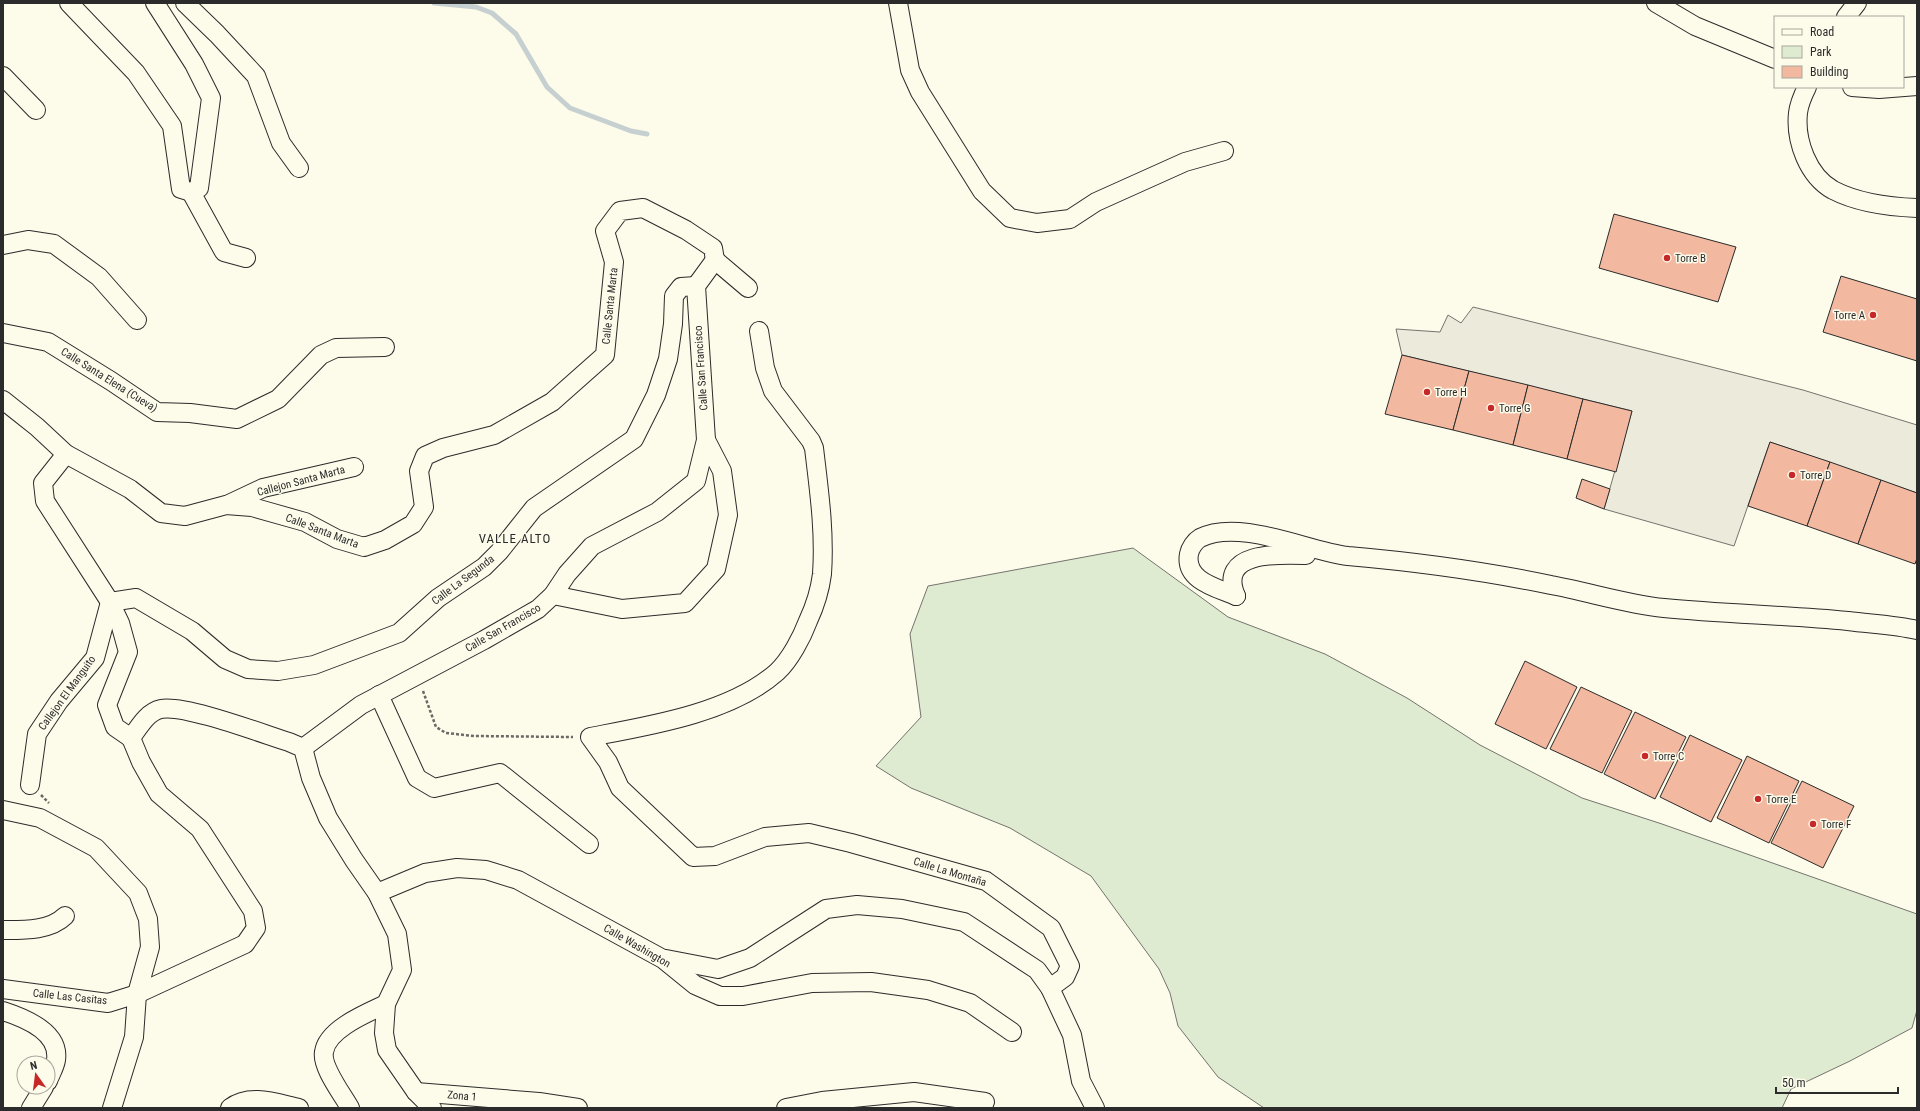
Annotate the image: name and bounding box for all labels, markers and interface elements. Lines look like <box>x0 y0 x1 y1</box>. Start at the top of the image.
legend <box>1774 16 1904 88</box>
text: Road <box>1810 25 1834 39</box>
text: Park <box>1810 45 1832 59</box>
text: Building <box>1810 65 1848 79</box>
place label: Torre B <box>1675 252 1706 265</box>
marker: Torre B <box>1662 253 1672 263</box>
street label: Calle Santa Marta <box>599 267 621 345</box>
place label: Torre A <box>1834 309 1866 322</box>
marker: Torre A <box>1868 310 1878 320</box>
street label: Calle San Francisco <box>692 325 710 411</box>
street label: Calle Santa Elena (Cueva) <box>58 345 160 415</box>
place label: Torre H <box>1435 386 1467 399</box>
marker: Torre H <box>1422 387 1432 397</box>
place label: Torre G <box>1499 402 1531 415</box>
marker: Torre G <box>1486 403 1496 413</box>
street label: Callejon Santa Marta <box>256 463 346 499</box>
place label: Torre D <box>1800 469 1831 482</box>
marker: Torre D <box>1787 470 1797 480</box>
street label: Calle Santa Marta <box>284 511 360 551</box>
district label: VALLE ALTO <box>479 531 551 546</box>
street label: Calle La Segunda <box>429 552 497 608</box>
street label: Calle San Francisco <box>463 601 544 655</box>
street label: Callejon El Manguito <box>36 653 99 733</box>
place label: Torre C <box>1653 750 1684 763</box>
marker: Torre C <box>1640 751 1650 761</box>
place label: Torre E <box>1766 793 1797 806</box>
marker: Torre E <box>1753 794 1763 804</box>
place label: Torre F <box>1821 818 1851 831</box>
marker: Torre F <box>1808 819 1818 829</box>
street label: Calle La Montaña <box>912 855 988 889</box>
street label: Calle Washington <box>601 922 673 970</box>
street label: Calle Las Casitas <box>32 987 108 1007</box>
north arrow <box>16 1055 56 1095</box>
text: N <box>29 1059 39 1073</box>
scale bar <box>1776 1069 1898 1095</box>
text: 50 m <box>1782 1076 1806 1090</box>
street label: Zona 1 <box>447 1088 477 1104</box>

